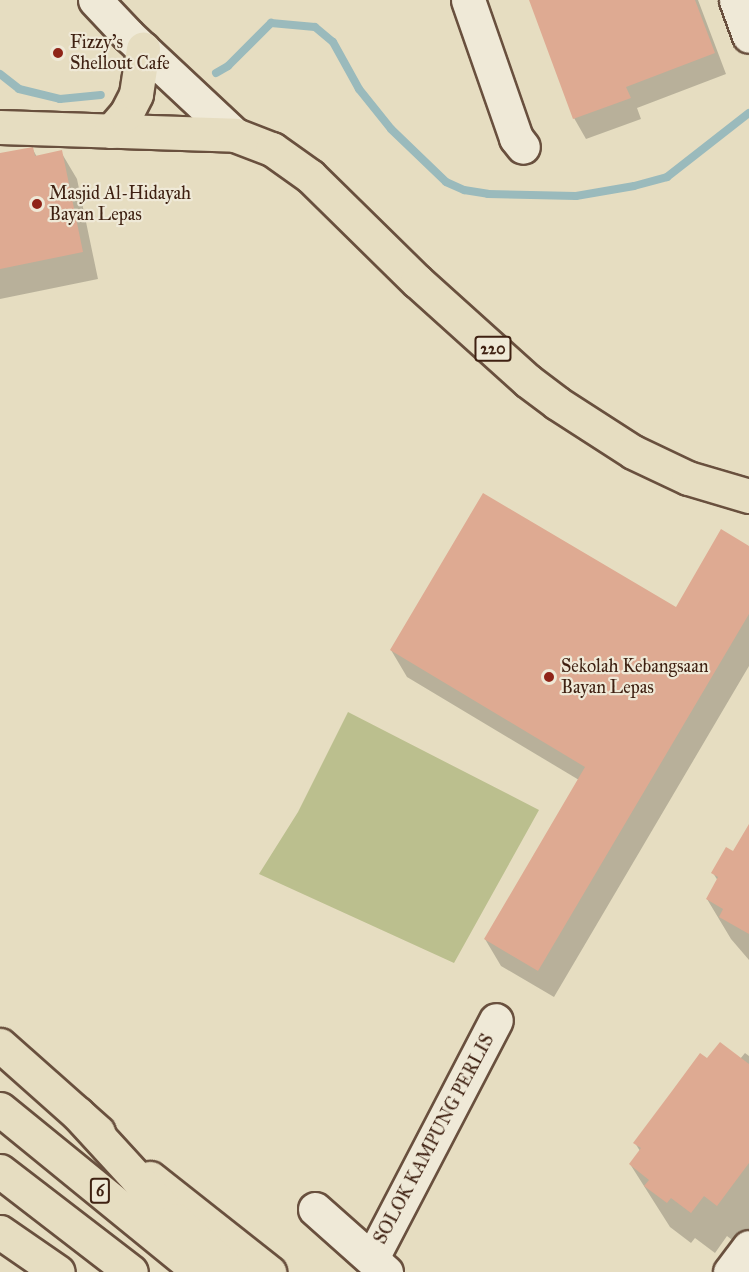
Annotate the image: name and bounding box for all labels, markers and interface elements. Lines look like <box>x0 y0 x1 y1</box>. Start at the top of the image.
place label: Fizzy's Shellout Cafe <box>70 32 170 74</box>
marker: Fizzy's Shellout Cafe <box>51 46 65 60</box>
place label: Masjid Al-Hidayah Bayan Lepas <box>49 183 191 226</box>
marker: Masjid Al-Hidayah Bayan Lepas <box>30 197 44 211</box>
road number: 220 <box>474 336 512 362</box>
place label: Sekolah Kebangsaan Bayan Lepas <box>561 656 708 698</box>
marker: Sekolah Kebangsaan Bayan Lepas <box>542 670 556 684</box>
street label: SOLOK KAMPUNG PERLIS <box>369 1030 499 1248</box>
road number: 6 <box>90 1178 110 1204</box>

